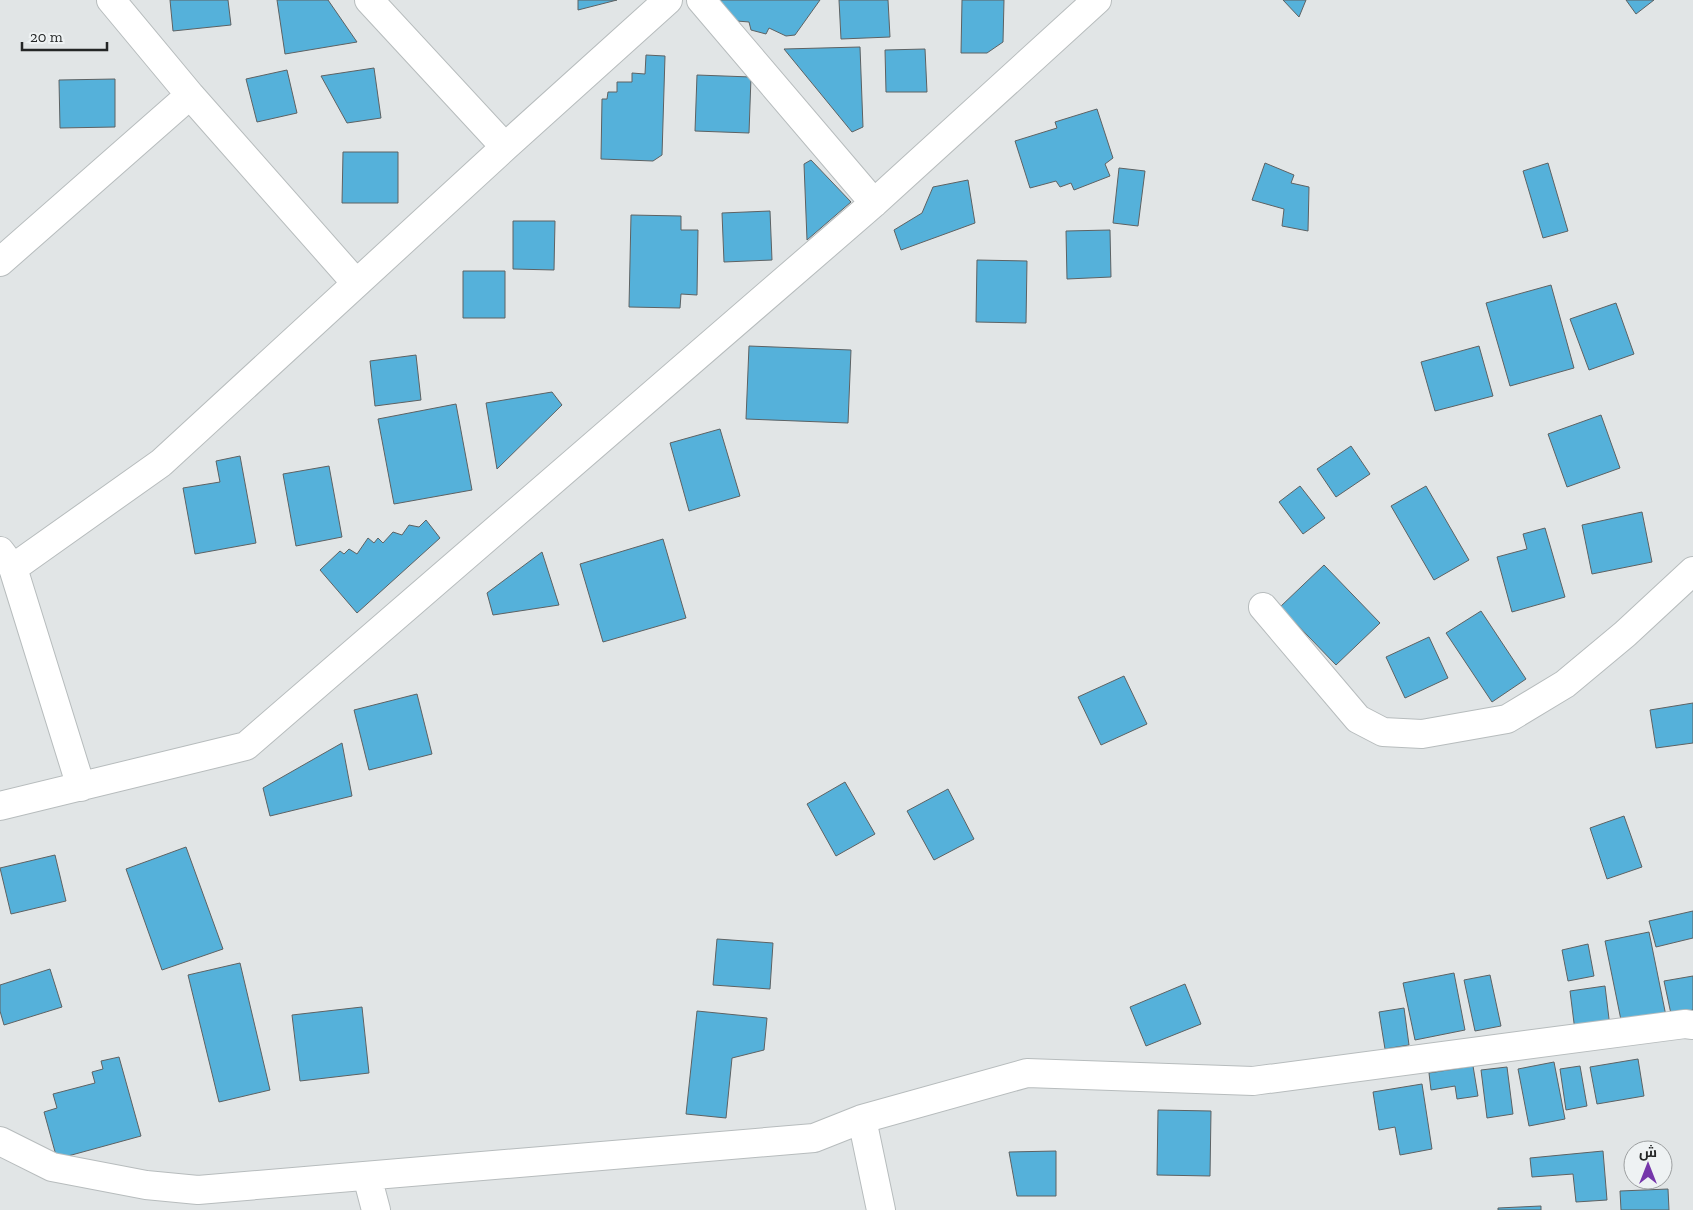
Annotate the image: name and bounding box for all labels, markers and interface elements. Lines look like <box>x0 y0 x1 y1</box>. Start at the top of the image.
scale bar <box>22 20 108 52</box>
text: 20 m <box>30 28 63 46</box>
north arrow <box>1623 1140 1673 1190</box>
text: ش <box>1639 1144 1657 1161</box>

